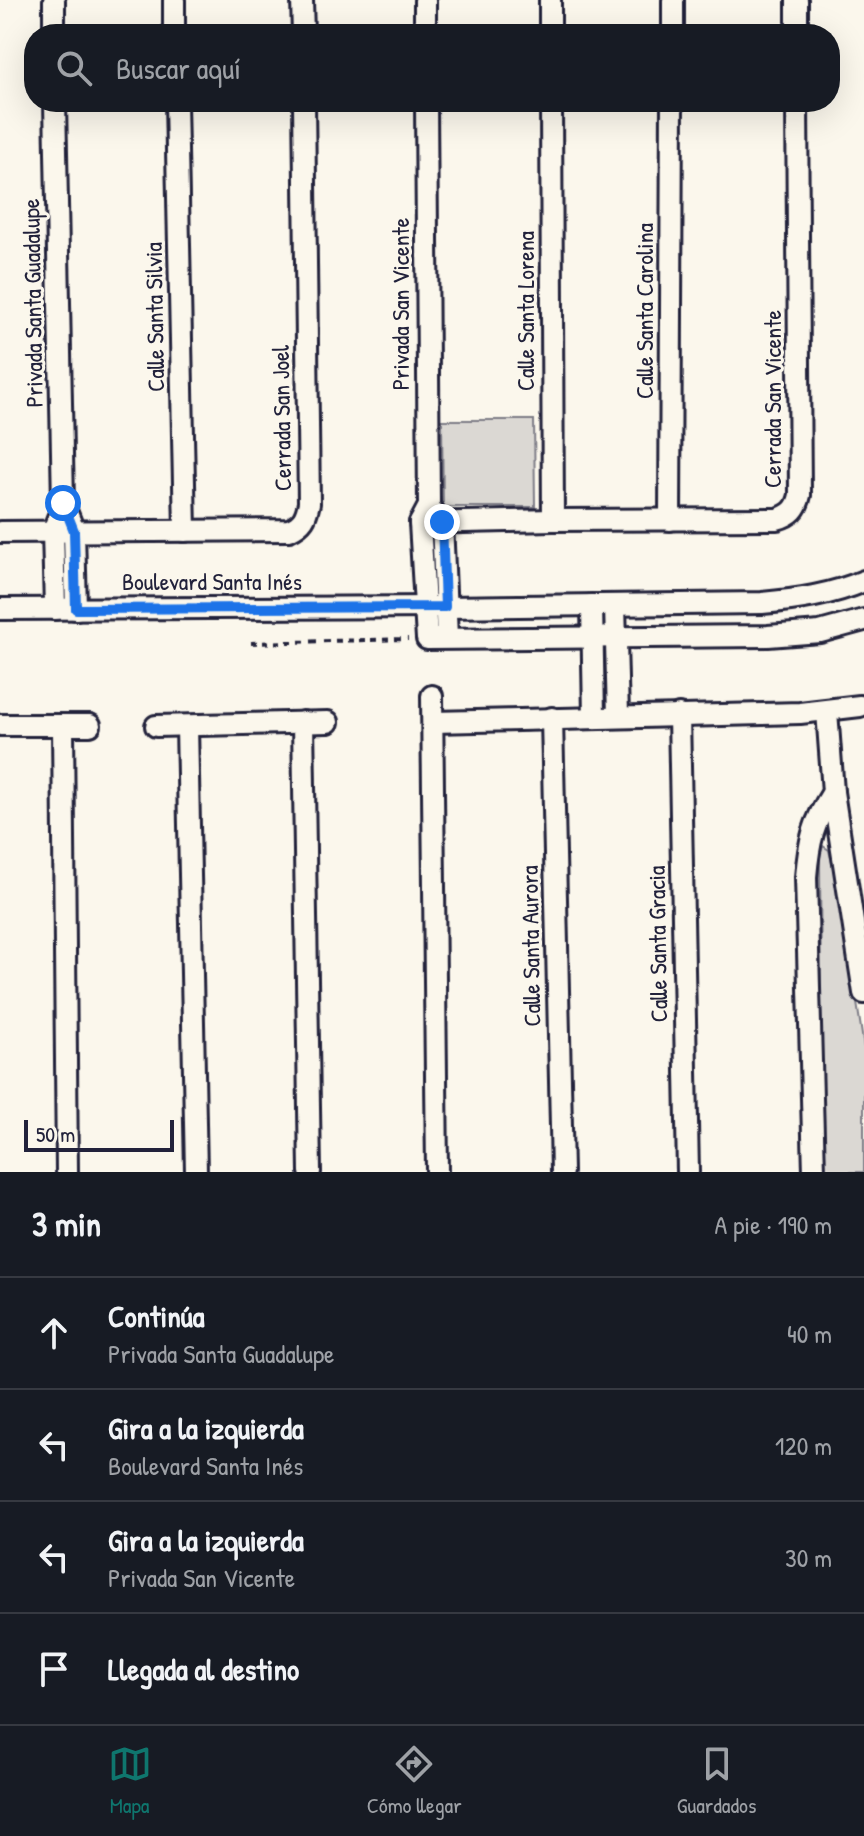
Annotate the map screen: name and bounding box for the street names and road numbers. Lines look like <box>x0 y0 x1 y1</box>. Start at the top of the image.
street label: Privada Santa Guadalupe <box>14 198 50 408</box>
street label: Privada San Vicente <box>384 217 416 390</box>
street label: Calle Santa Carolina <box>628 223 660 399</box>
street label: Calle Santa Lorena <box>509 231 541 391</box>
street label: Calle Santa Silvia <box>137 242 171 392</box>
street label: Cerrada San Vicente <box>756 310 788 488</box>
street label: Cerrada San Joel <box>264 344 298 491</box>
street label: Boulevard Santa Inés <box>122 565 302 597</box>
street label: Calle Santa Aurora <box>513 865 547 1027</box>
street label: Calle Santa Gracia <box>640 865 674 1023</box>

